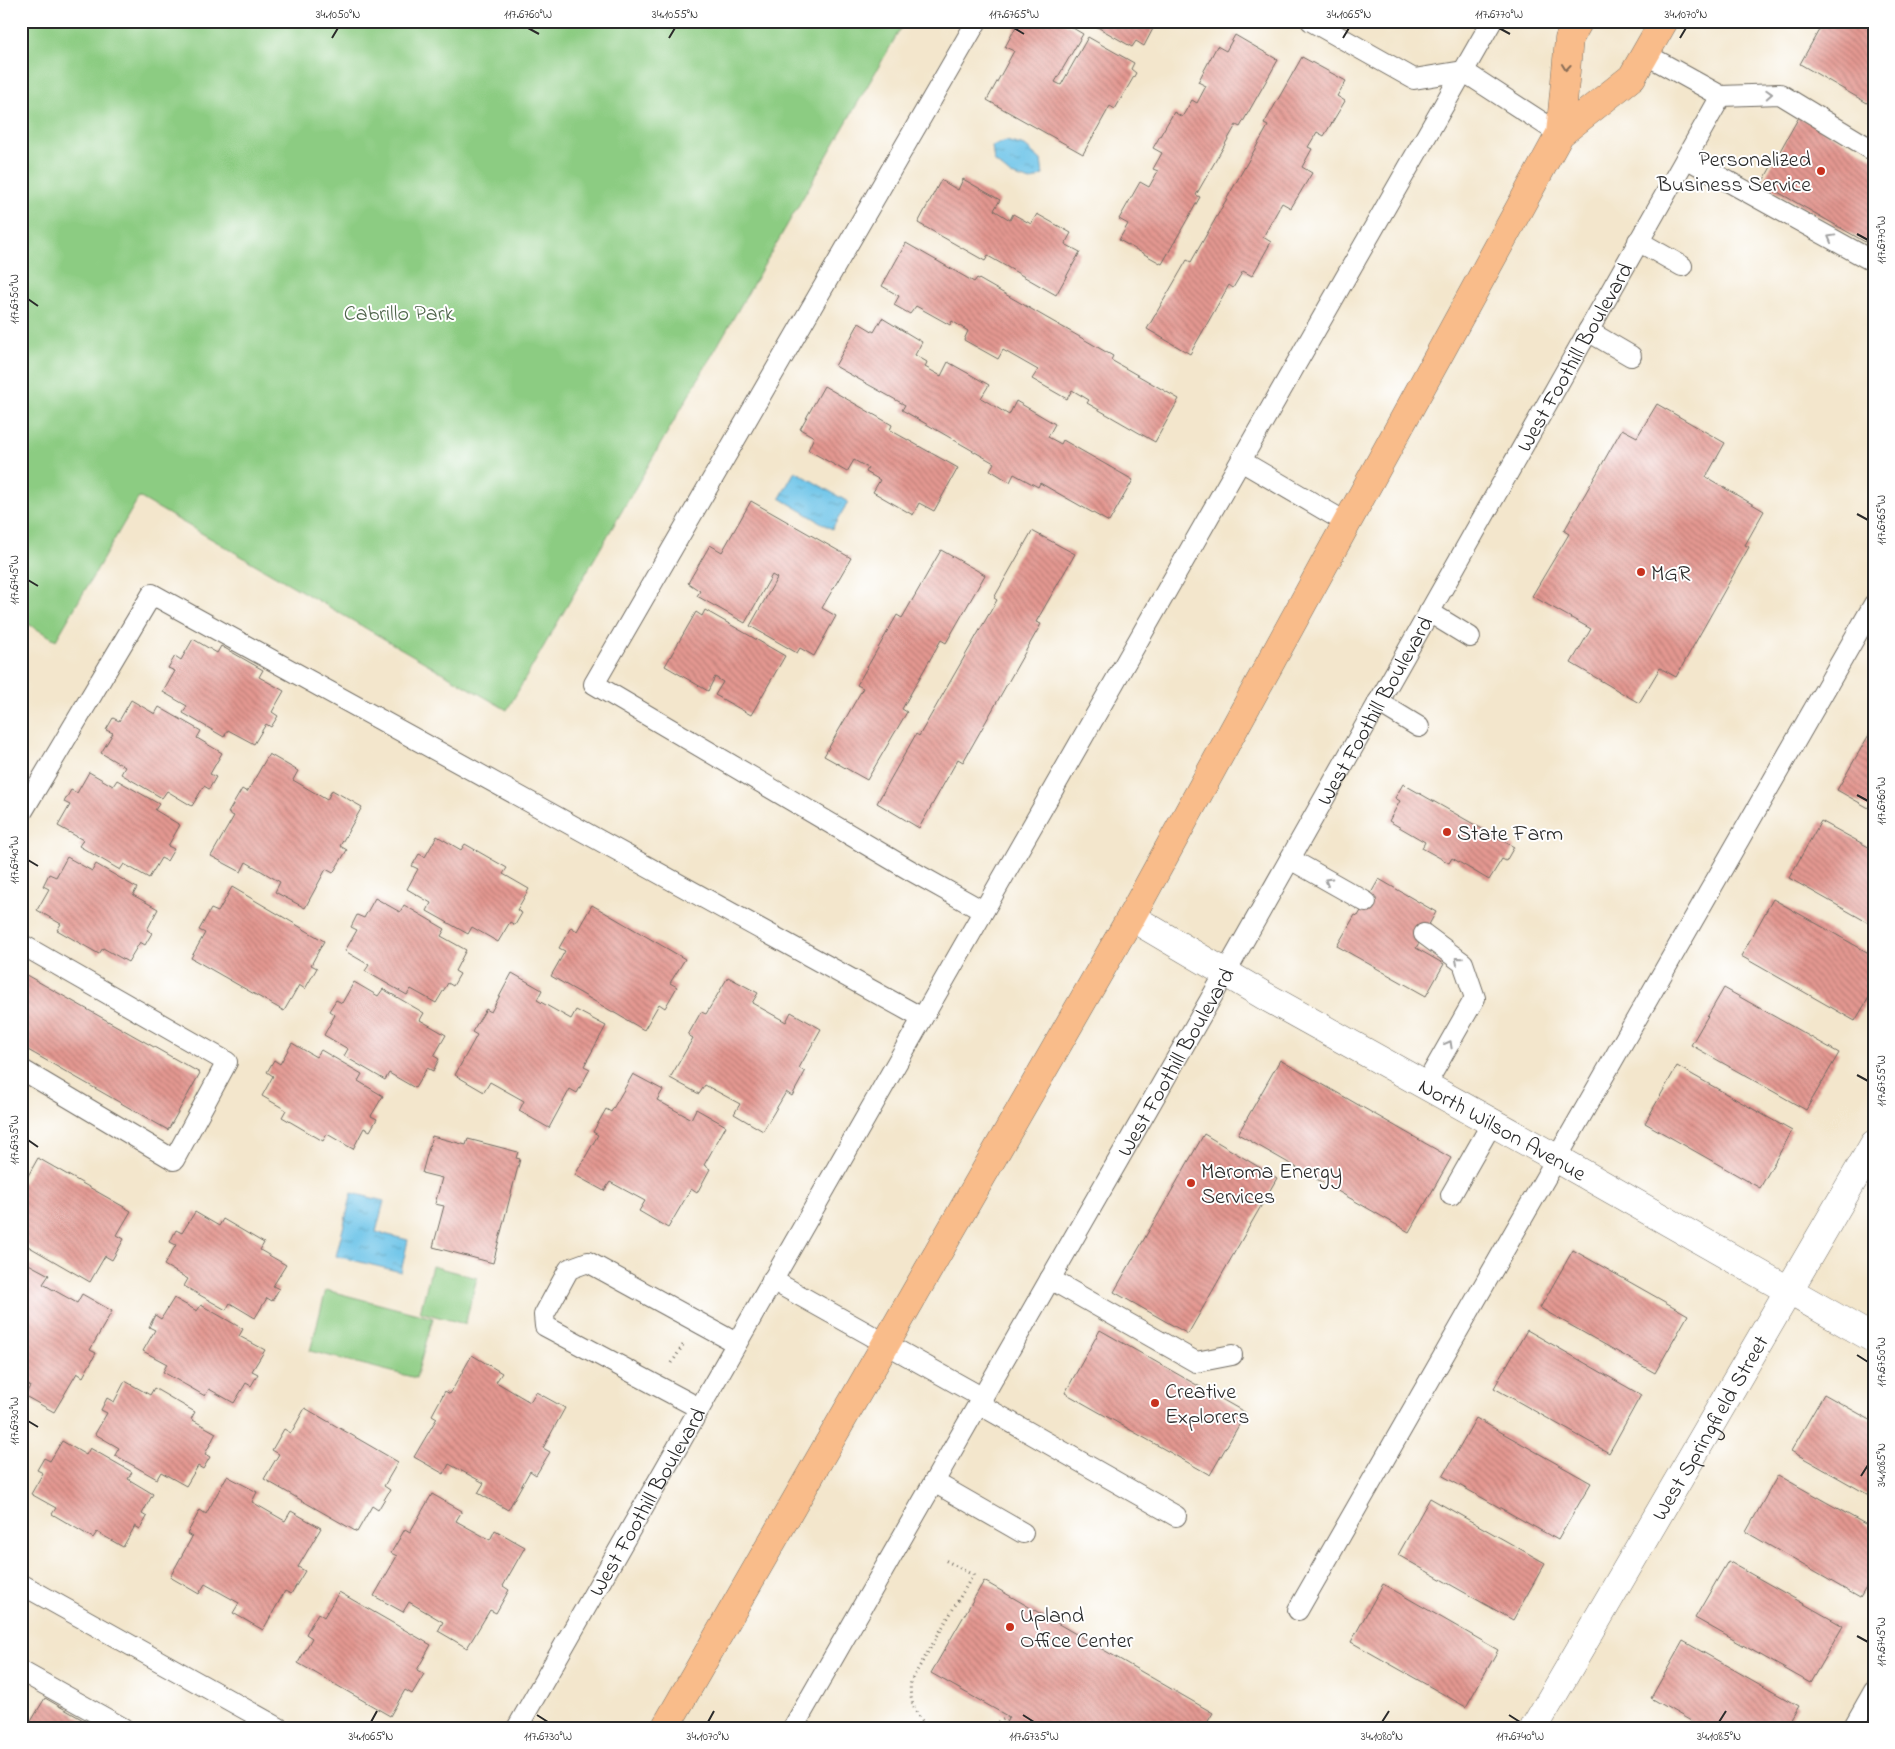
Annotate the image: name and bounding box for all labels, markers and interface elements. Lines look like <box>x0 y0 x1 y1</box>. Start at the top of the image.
text: 34.1050°N <box>316 6 360 24</box>
text: 117.6760°W <box>504 6 552 24</box>
text: 34.1055°N <box>652 6 698 24</box>
text: 117.6765°W <box>989 6 1039 24</box>
text: 34.1065°N <box>1327 6 1371 24</box>
text: 117.6770°W <box>1475 6 1523 24</box>
text: 34.1070°N <box>1665 6 1707 24</box>
one-way arrow <box>1561 63 1572 71</box>
one-way arrow <box>1766 89 1774 100</box>
place label: Personalized Business Service <box>1656 145 1811 202</box>
marker: Personalized Business Service <box>1815 165 1827 177</box>
text: 117.6770°W <box>1873 216 1891 264</box>
one-way arrow <box>1827 235 1836 245</box>
street label: West Foothill Boulevard <box>1510 258 1643 459</box>
text: 117.6750°W <box>6 274 24 324</box>
park label: Cabrillo Park <box>344 299 455 331</box>
text: 117.6765°W <box>1873 495 1891 545</box>
text: 117.6745°W <box>6 555 24 605</box>
place label: MGR <box>1651 559 1691 591</box>
marker: MGR <box>1635 566 1647 578</box>
street label: West Foothill Boulevard <box>1310 611 1443 812</box>
text: 117.6760°W <box>1873 777 1891 825</box>
place label: State Farm <box>1457 819 1563 851</box>
marker: State Farm <box>1441 826 1453 838</box>
text: 117.6740°W <box>6 836 24 884</box>
one-way arrow <box>1324 877 1333 887</box>
one-way arrow <box>1454 957 1463 966</box>
street label: West Foothill Boulevard <box>1111 963 1244 1163</box>
one-way arrow <box>1443 1040 1453 1049</box>
text: 117.6755°W <box>1873 1055 1891 1107</box>
street label: North Wilson Avenue <box>1412 1072 1591 1191</box>
text: 117.6735°W <box>6 1115 24 1165</box>
place label: Maroma Energy Services <box>1201 1157 1342 1214</box>
marker: Maroma Energy Services <box>1185 1177 1197 1189</box>
street label: West Springfield Street <box>1645 1330 1779 1527</box>
text: 117.6750°W <box>1873 1337 1891 1387</box>
place label: Creative Explorers <box>1165 1377 1249 1434</box>
text: 117.6730°W <box>6 1397 24 1445</box>
marker: Creative Explorers <box>1149 1397 1161 1409</box>
street label: West Foothill Boulevard <box>582 1402 716 1603</box>
text: 34.1085°N <box>1873 1443 1891 1487</box>
place label: Upland Office Center <box>1020 1601 1134 1658</box>
text: 117.6745°W <box>1873 1617 1891 1667</box>
marker: Upland Office Center <box>1004 1621 1016 1633</box>
text: 34.1065°N <box>349 1728 393 1746</box>
text: 117.6730°W <box>524 1728 572 1746</box>
text: 34.1070°N <box>687 1728 729 1746</box>
text: 117.6735°W <box>1009 1728 1059 1746</box>
text: 34.1080°N <box>1361 1728 1403 1746</box>
text: 117.6740°W <box>1496 1728 1544 1746</box>
text: 34.1085°N <box>1697 1728 1741 1746</box>

